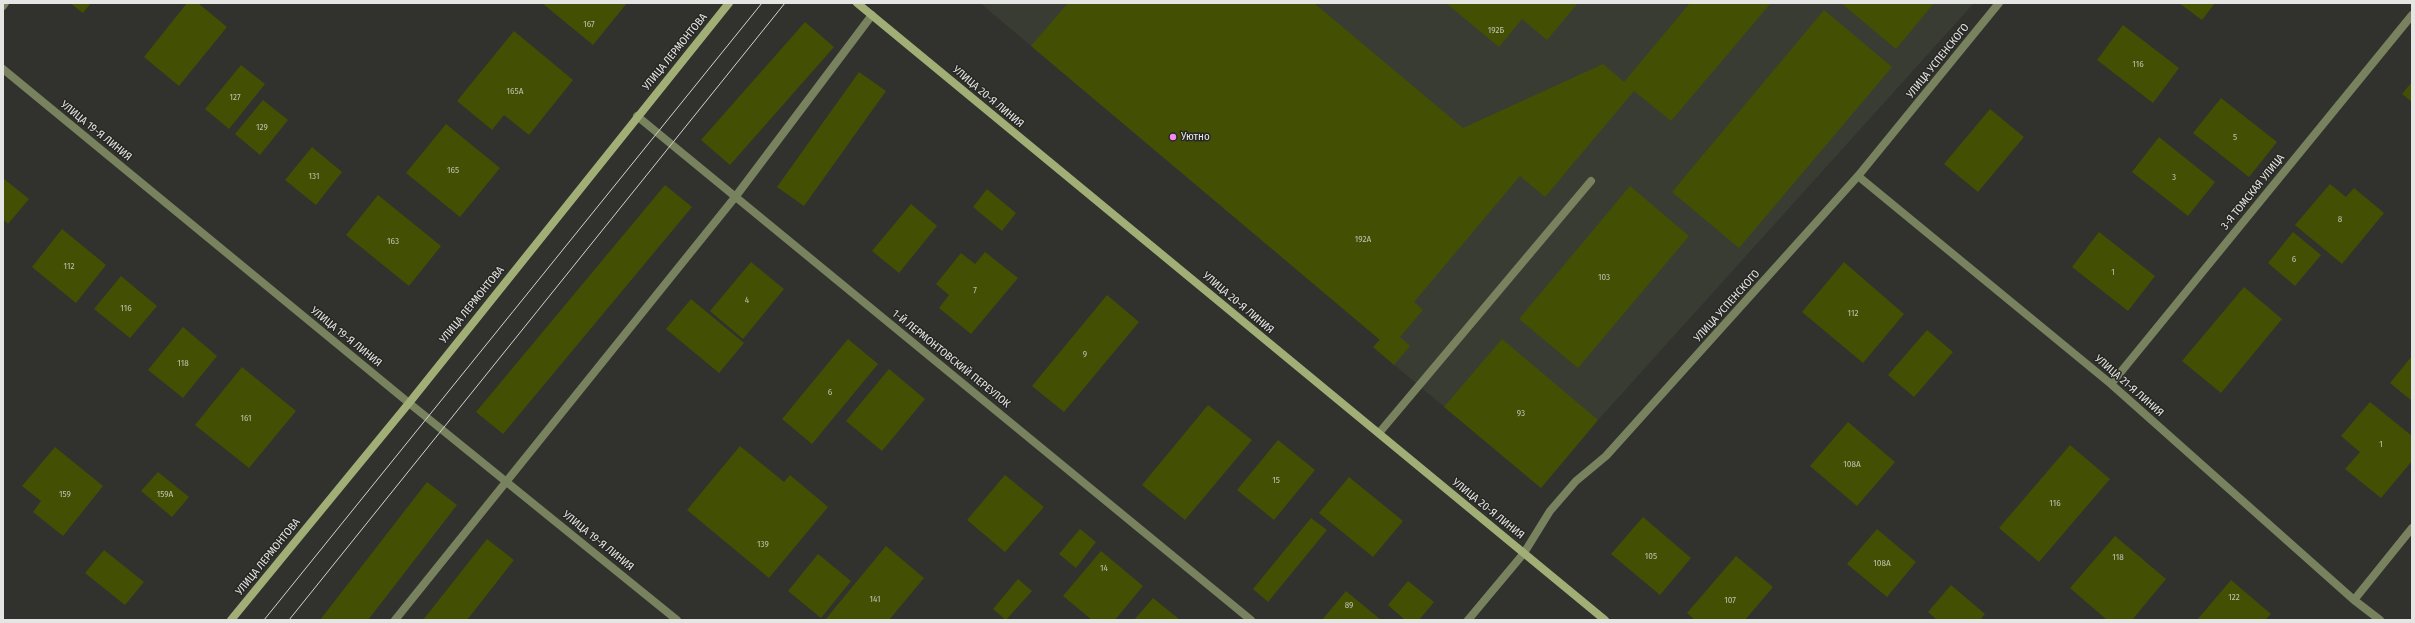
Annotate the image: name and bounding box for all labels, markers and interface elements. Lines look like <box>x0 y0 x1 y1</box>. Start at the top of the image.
street label: УЛИЦА ЛЕРМОНТОВА <box>640 11 710 93</box>
house number: 167 <box>583 19 595 29</box>
street label: УЛИЦА УСПЕНСКОГО <box>1904 21 1972 101</box>
house number: 192Б <box>1488 25 1504 35</box>
house number: 116 <box>2132 59 2144 69</box>
street label: УЛИЦА 20-Я ЛИНИЯ <box>950 63 1026 131</box>
house number: 165А <box>507 86 523 96</box>
house number: 127 <box>229 92 241 102</box>
street label: УЛИЦА 19-Я ЛИНИЯ <box>58 98 134 164</box>
house number: 129 <box>256 122 268 132</box>
place label: Уютно <box>1181 130 1210 144</box>
marker: Уютно <box>1168 132 1178 142</box>
house number: 5 <box>2233 132 2237 142</box>
street label: 3-Я ТОМСКАЯ УЛИЦА <box>2219 152 2287 232</box>
house number: 165 <box>447 165 459 175</box>
house number: 131 <box>309 171 319 181</box>
house number: 3 <box>2172 172 2176 182</box>
house number: 8 <box>2338 214 2342 224</box>
house number: 192А <box>1355 234 1371 244</box>
house number: 163 <box>387 236 399 246</box>
house number: 6 <box>2292 254 2296 264</box>
house number: 112 <box>64 261 74 271</box>
street label: УЛИЦА ЛЕРМОНТОВА <box>437 264 507 346</box>
street label: УЛИЦА УСПЕНСКОГО <box>1691 267 1763 345</box>
house number: 1 <box>2111 267 2115 277</box>
street label: УЛИЦА 20-Я ЛИНИЯ <box>1200 269 1276 337</box>
house number: 103 <box>1598 272 1610 282</box>
house number: 7 <box>973 285 977 295</box>
house number: 4 <box>745 295 749 305</box>
house number: 116 <box>120 303 132 313</box>
street label: УЛИЦА 19-Я ЛИНИЯ <box>308 304 384 370</box>
street label: 1-Й ЛЕРМОНТОВСКИЙ ПЕРЕУЛОК <box>889 307 1013 411</box>
house number: 112 <box>1848 308 1858 318</box>
house number: 9 <box>1083 349 1087 359</box>
street label: УЛИЦА 21-Я ЛИНИЯ <box>2092 352 2166 420</box>
house number: 118 <box>177 358 189 368</box>
house number: 6 <box>828 387 832 397</box>
house number: 93 <box>1517 408 1525 418</box>
house number: 161 <box>240 413 252 423</box>
house number: 1 <box>2379 439 2383 449</box>
house number: 108А <box>1843 459 1861 469</box>
house number: 15 <box>1272 475 1280 485</box>
street label: УЛИЦА 20-Я ЛИНИЯ <box>1449 476 1527 542</box>
house number: 159 <box>59 489 71 499</box>
house number: 159А <box>157 489 173 499</box>
house number: 116 <box>2049 498 2061 508</box>
street label: УЛИЦА 19-Я ЛИНИЯ <box>560 508 636 574</box>
street label: УЛИЦА ЛЕРМОНТОВА <box>233 516 303 598</box>
house number: 139 <box>757 539 769 549</box>
house number: 105 <box>1645 551 1657 561</box>
house number: 118 <box>2112 552 2124 562</box>
house number: 108А <box>1873 558 1891 568</box>
house number: 14 <box>1100 563 1108 573</box>
house number: 122 <box>2228 592 2240 602</box>
house number: 141 <box>870 594 880 604</box>
house number: 107 <box>1724 595 1736 605</box>
house number: 89 <box>1345 600 1353 610</box>

